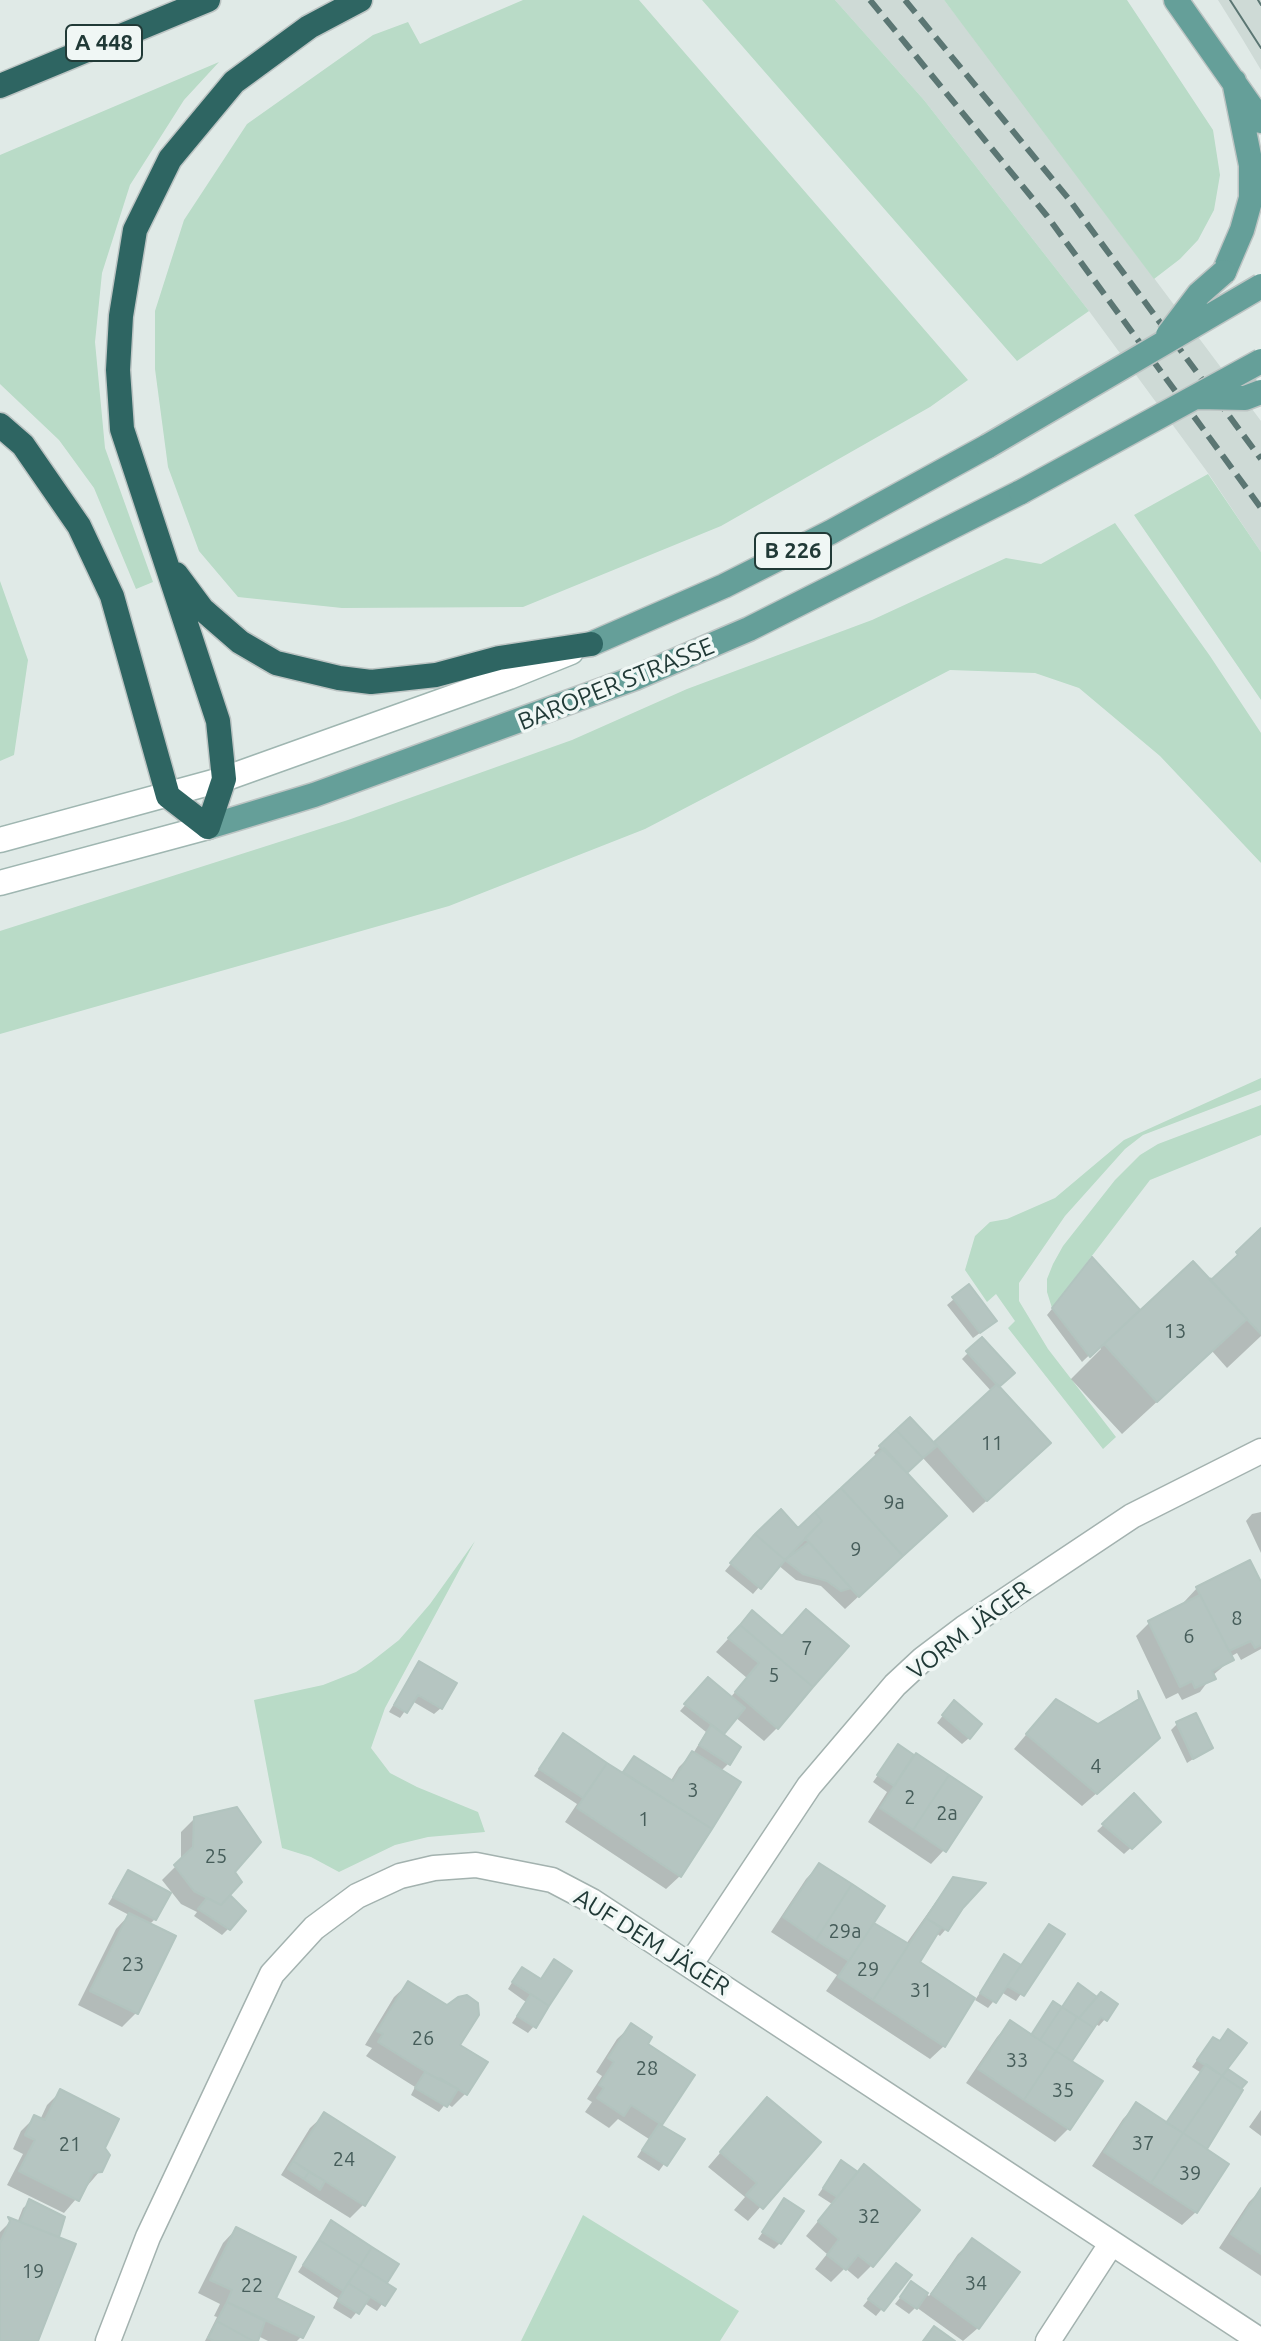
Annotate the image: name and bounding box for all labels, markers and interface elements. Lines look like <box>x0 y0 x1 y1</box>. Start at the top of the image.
road number: A 448 <box>66 25 142 61</box>
road number: B 226 <box>755 533 831 569</box>
street label: BAROPER STRASSE <box>514 632 718 736</box>
house number: 13 <box>1164 1319 1186 1343</box>
house number: 11 <box>981 1431 1003 1455</box>
house number: 9a <box>883 1490 905 1514</box>
house number: 9 <box>850 1537 862 1561</box>
street label: VORM JÄGER <box>902 1574 1036 1686</box>
house number: 8 <box>1231 1606 1243 1630</box>
house number: 6 <box>1183 1624 1195 1648</box>
house number: 7 <box>801 1636 813 1660</box>
house number: 5 <box>768 1663 780 1687</box>
house number: 4 <box>1090 1754 1102 1778</box>
house number: 3 <box>687 1778 699 1802</box>
house number: 2 <box>904 1785 916 1809</box>
house number: 2a <box>936 1801 958 1825</box>
house number: 1 <box>638 1807 650 1831</box>
house number: 25 <box>205 1844 227 1868</box>
street label: AUF DEM JÄGER <box>569 1883 735 2001</box>
house number: 29a <box>829 1919 861 1943</box>
house number: 23 <box>122 1952 144 1976</box>
house number: 29 <box>857 1957 879 1981</box>
house number: 31 <box>910 1978 932 2002</box>
house number: 26 <box>412 2026 434 2050</box>
house number: 33 <box>1006 2048 1028 2072</box>
house number: 28 <box>636 2056 658 2080</box>
house number: 35 <box>1052 2078 1074 2102</box>
house number: 37 <box>1132 2131 1154 2155</box>
house number: 21 <box>59 2132 81 2156</box>
house number: 24 <box>333 2147 355 2171</box>
house number: 39 <box>1179 2161 1201 2185</box>
house number: 32 <box>858 2204 880 2228</box>
house number: 19 <box>22 2259 44 2283</box>
house number: 34 <box>965 2271 987 2295</box>
house number: 22 <box>241 2273 263 2297</box>

